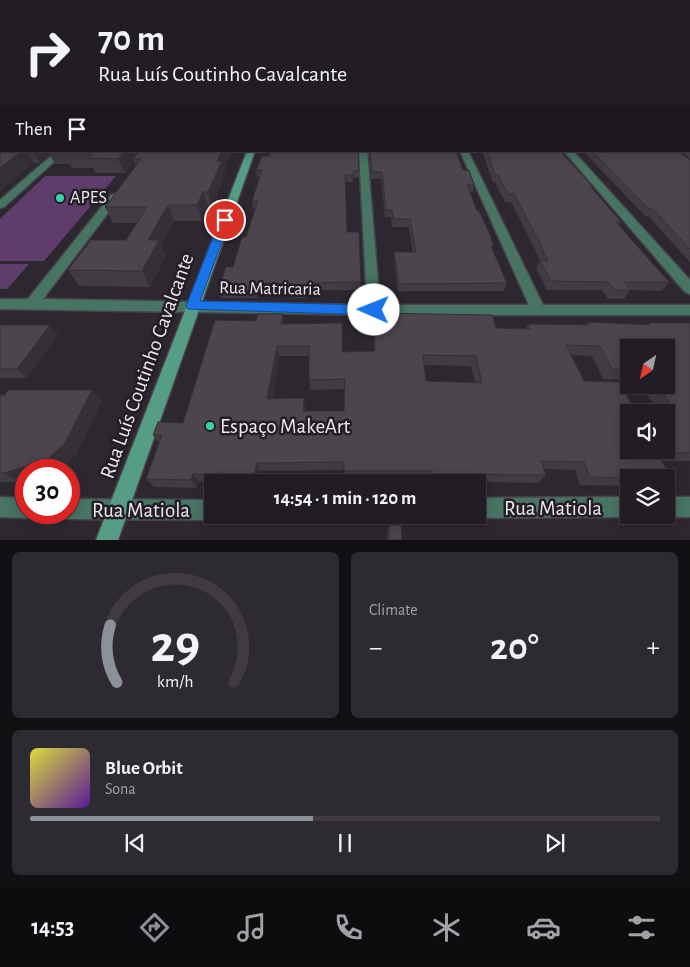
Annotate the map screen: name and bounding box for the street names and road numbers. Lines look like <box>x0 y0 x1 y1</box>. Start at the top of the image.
street label: Rua Luís Coutinho Cavalcante <box>96 251 198 481</box>
street label: Rua Matricaria <box>219 279 321 299</box>
street label: Rua Matiola <box>504 498 602 519</box>
street label: Rua Matiola <box>92 500 190 521</box>

